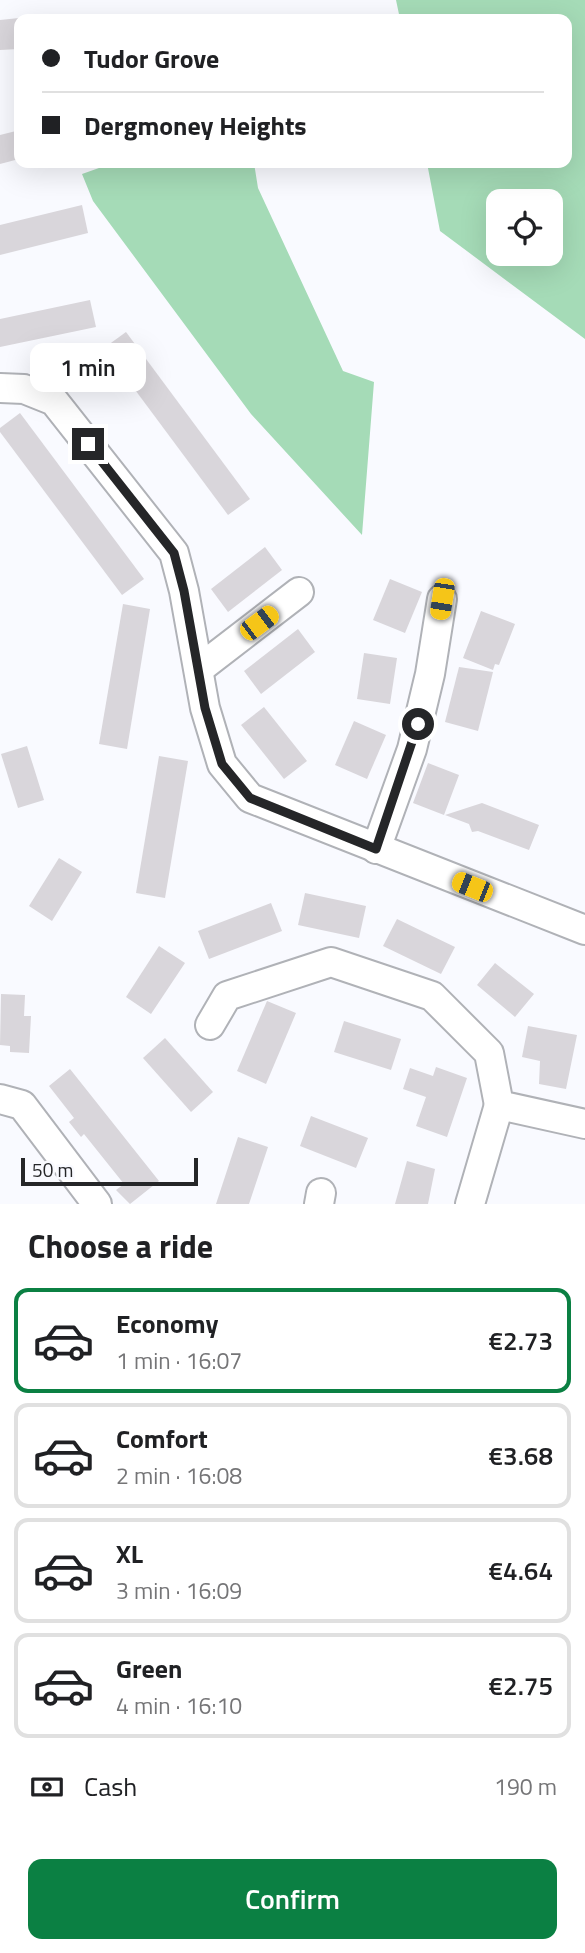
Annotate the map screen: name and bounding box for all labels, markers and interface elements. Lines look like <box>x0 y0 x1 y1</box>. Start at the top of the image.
text: Tudor Grove <box>84 39 219 78</box>
text: Dergmoney Heights <box>84 106 307 145</box>
map controls <box>486 189 563 266</box>
button: locate <box>486 189 563 266</box>
callout: 1 min <box>30 342 146 392</box>
text: 1 min <box>60 350 116 385</box>
route end <box>72 428 104 460</box>
car <box>429 577 456 621</box>
car <box>236 602 283 644</box>
route start <box>402 708 434 740</box>
car <box>449 869 496 905</box>
scale bar <box>21 1155 198 1187</box>
text: 50 m <box>32 1155 73 1184</box>
text: Choose a ride <box>28 1222 213 1270</box>
text: Economy <box>116 1304 218 1343</box>
icon: car <box>32 1309 95 1372</box>
text: €2.73 <box>489 1321 553 1360</box>
text: 1 min · 16:07 <box>116 1343 242 1378</box>
text: Comfort <box>116 1419 208 1458</box>
icon: car <box>32 1424 95 1487</box>
text: €3.68 <box>489 1436 553 1475</box>
text: 2 min · 16:08 <box>116 1458 242 1493</box>
text: XL <box>116 1534 143 1573</box>
icon: car <box>32 1539 95 1602</box>
text: €4.64 <box>489 1551 553 1590</box>
text: 3 min · 16:09 <box>116 1573 242 1608</box>
text: Green <box>116 1649 182 1688</box>
icon: car <box>32 1654 95 1717</box>
text: €2.75 <box>489 1666 553 1705</box>
text: 4 min · 16:10 <box>116 1688 242 1723</box>
text: Cash <box>84 1767 137 1806</box>
icon: cash <box>28 1768 66 1806</box>
text: 190 m <box>494 1769 557 1804</box>
button: Confirm <box>28 1859 557 1939</box>

